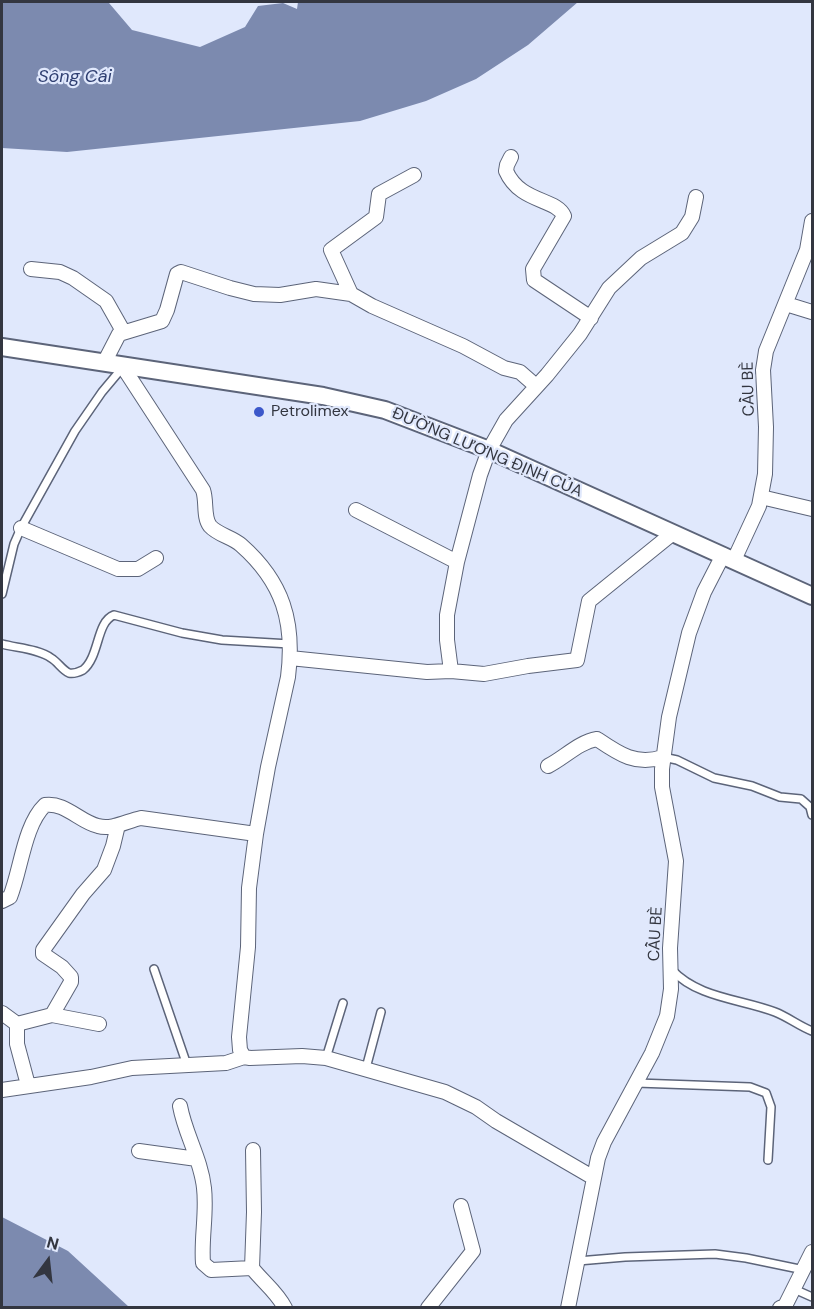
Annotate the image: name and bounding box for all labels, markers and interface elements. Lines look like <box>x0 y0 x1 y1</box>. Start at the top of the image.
water label: Sông Cái <box>38 66 112 88</box>
street label: CẦU BÈ <box>739 361 759 417</box>
place label: Petrolimex <box>271 402 348 422</box>
street label: ĐƯỜNG LƯƠNG ĐỊNH CỦA <box>389 404 585 502</box>
marker: Petrolimex <box>252 405 266 419</box>
street label: CẦU BÈ <box>645 906 667 962</box>
north arrow <box>18 1231 78 1291</box>
text: N <box>44 1231 61 1255</box>

